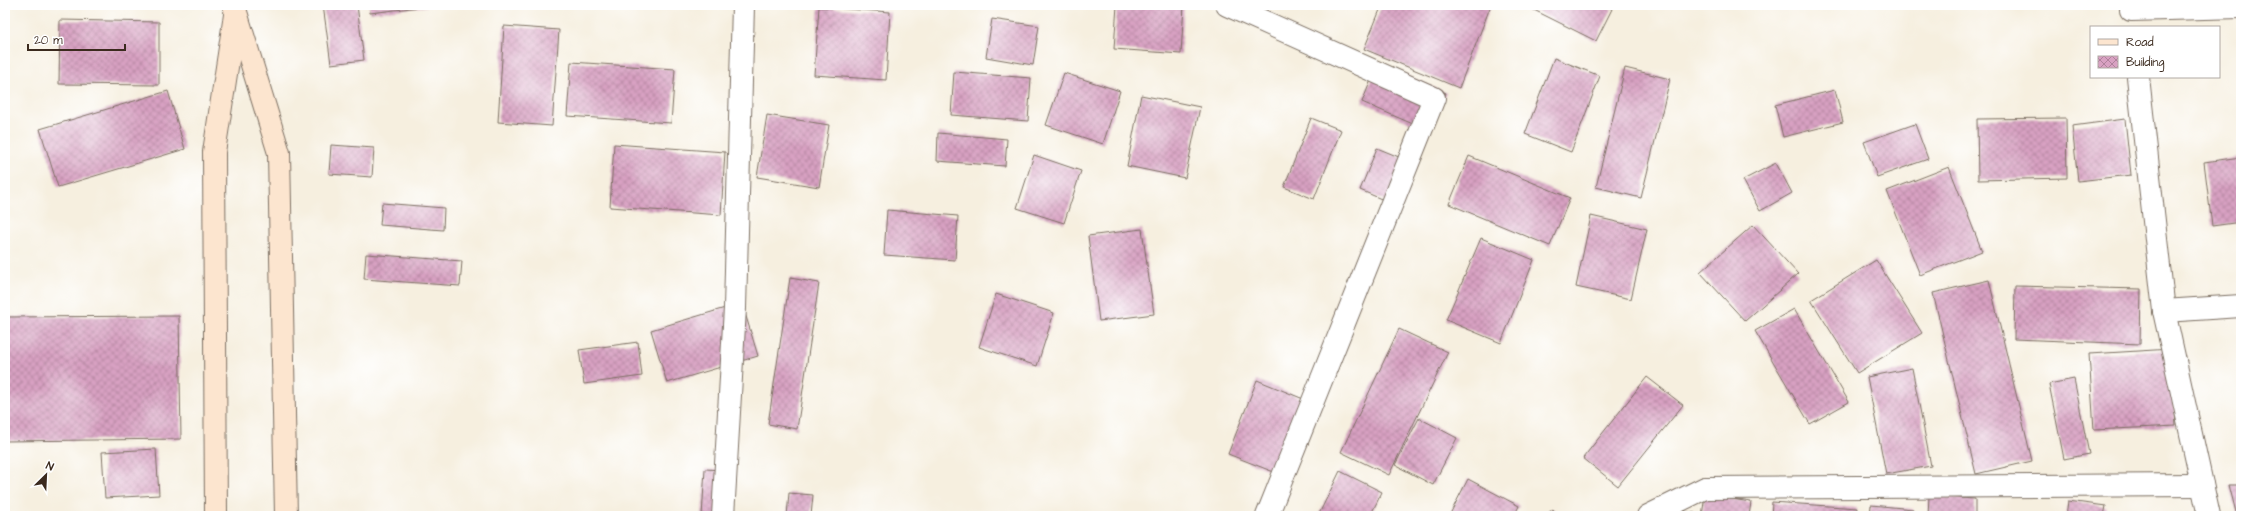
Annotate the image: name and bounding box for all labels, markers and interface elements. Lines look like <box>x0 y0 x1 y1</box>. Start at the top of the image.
scale bar <box>28 26 125 52</box>
legend <box>2090 26 2220 78</box>
text: 20 m <box>34 32 63 49</box>
text: Road <box>2126 34 2154 51</box>
text: Building <box>2126 54 2164 72</box>
north arrow <box>26 455 66 495</box>
text: N <box>44 458 56 475</box>

